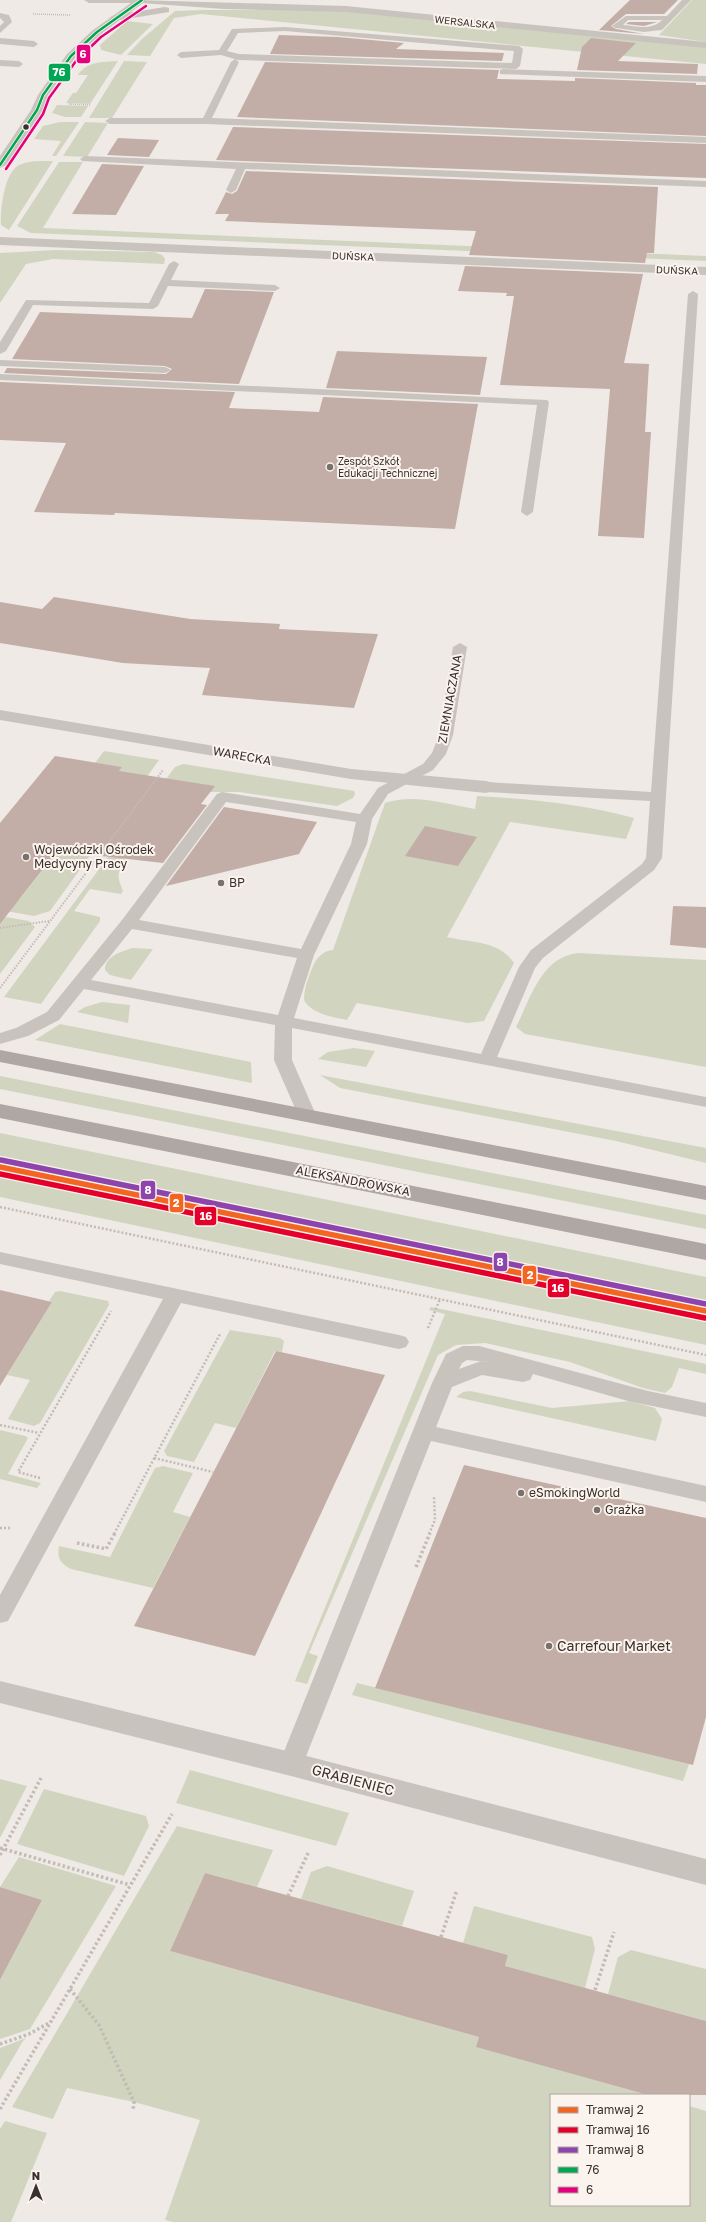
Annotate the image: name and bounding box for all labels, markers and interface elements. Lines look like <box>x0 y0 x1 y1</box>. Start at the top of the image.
street label: WERSALSKA <box>434 13 496 31</box>
line badge: 6 <box>76 44 91 64</box>
text: 6 <box>80 47 87 60</box>
line badge: 76 <box>48 63 71 82</box>
text: 76 <box>53 65 66 78</box>
unlabelled marker <box>21 122 31 132</box>
street label: DUŃSKA <box>332 249 375 263</box>
street label: DUŃSKA <box>656 263 699 277</box>
place label: Zespół Szkół Edukacji Technicznej <box>338 455 437 479</box>
marker: Zespół Szkół Edukacji Technicznej <box>325 462 335 472</box>
street label: ZIEMNIACZANA <box>434 653 465 744</box>
street label: WARECKA <box>212 743 272 768</box>
place label: Wojewódzki Ośrodek Medycyny Pracy <box>34 842 154 871</box>
marker: Wojewódzki Ośrodek Medycyny Pracy <box>21 852 31 862</box>
place label: BP <box>229 875 245 890</box>
marker: BP <box>216 878 226 888</box>
street label: ALEKSANDROWSKA <box>295 1162 411 1199</box>
line badge: 8 <box>140 1180 156 1200</box>
text: 8 <box>144 1183 152 1196</box>
line badge: 2 <box>169 1193 184 1213</box>
text: 2 <box>173 1196 180 1209</box>
line badge: 16 <box>194 1206 217 1226</box>
text: 16 <box>200 1209 212 1222</box>
line badge: 8 <box>493 1252 508 1272</box>
text: 8 <box>496 1255 504 1268</box>
line badge: 2 <box>522 1265 537 1285</box>
text: 2 <box>527 1268 534 1281</box>
line badge: 16 <box>547 1278 570 1298</box>
text: 16 <box>552 1281 564 1294</box>
place label: eSmokingWorld <box>529 1485 620 1500</box>
marker: eSmokingWorld <box>516 1488 526 1498</box>
place label: Grażka <box>605 1502 644 1517</box>
marker: Grażka <box>592 1505 602 1515</box>
place label: Carrefour Market <box>557 1637 671 1654</box>
marker: Carrefour Market <box>544 1641 554 1651</box>
street label: GRABIENIEC <box>310 1760 396 1799</box>
legend <box>550 2094 690 2206</box>
text: Tramwaj 2 <box>586 2102 644 2117</box>
text: Tramwaj 16 <box>586 2122 650 2137</box>
text: Tramwaj 8 <box>586 2142 644 2157</box>
text: 76 <box>586 2162 600 2177</box>
north arrow <box>16 2166 56 2206</box>
text: N <box>32 2169 40 2182</box>
text: 6 <box>586 2182 593 2197</box>

